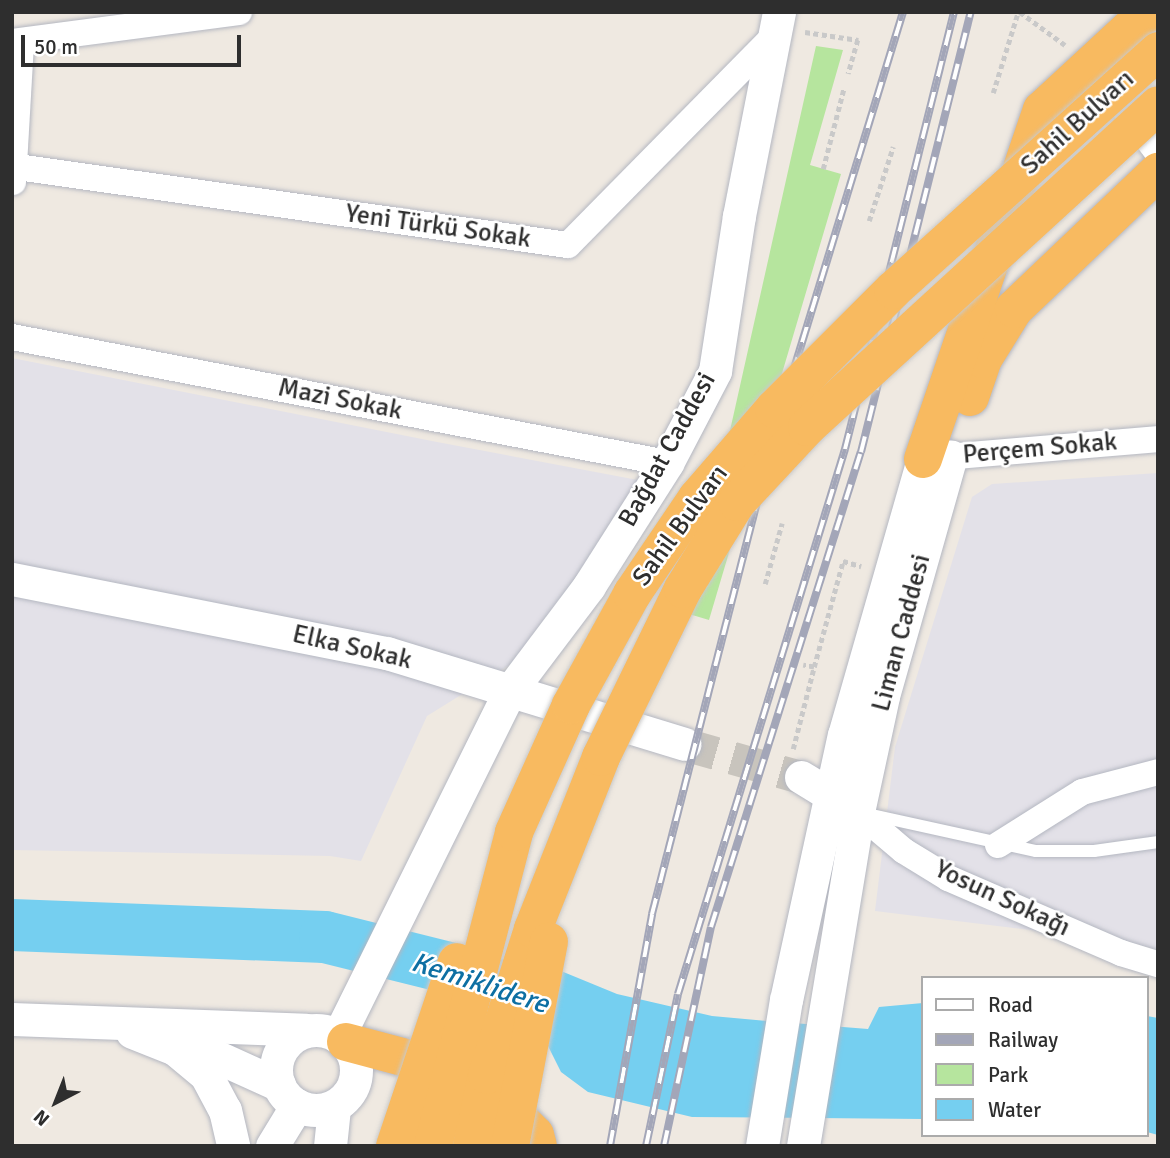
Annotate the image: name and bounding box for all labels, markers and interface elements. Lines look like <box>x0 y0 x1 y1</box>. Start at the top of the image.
scale bar <box>24 21 245 65</box>
text: 50 m <box>34 34 78 60</box>
street label: Sahil Bulvarı <box>1015 64 1141 182</box>
street label: Yeni Türkü Sokak <box>343 199 533 255</box>
street label: Bağdat Caddesi <box>613 367 723 533</box>
street label: Mazi Sokak <box>275 373 405 427</box>
street label: Perçem Sokak <box>961 427 1119 471</box>
street label: Sahil Bulvarı <box>627 460 735 592</box>
street label: Liman Caddesi <box>866 551 938 715</box>
street label: Elka Sokak <box>289 619 415 677</box>
street label: Yosun Sokağı <box>929 854 1075 944</box>
water label: Kemiklidere <box>407 945 553 1021</box>
legend <box>922 976 1149 1137</box>
text: Road <box>988 992 1033 1018</box>
text: Railway <box>988 1027 1058 1053</box>
text: Park <box>988 1062 1028 1088</box>
north arrow <box>21 1067 91 1137</box>
text: Water <box>988 1097 1041 1123</box>
text: N <box>29 1104 55 1131</box>

